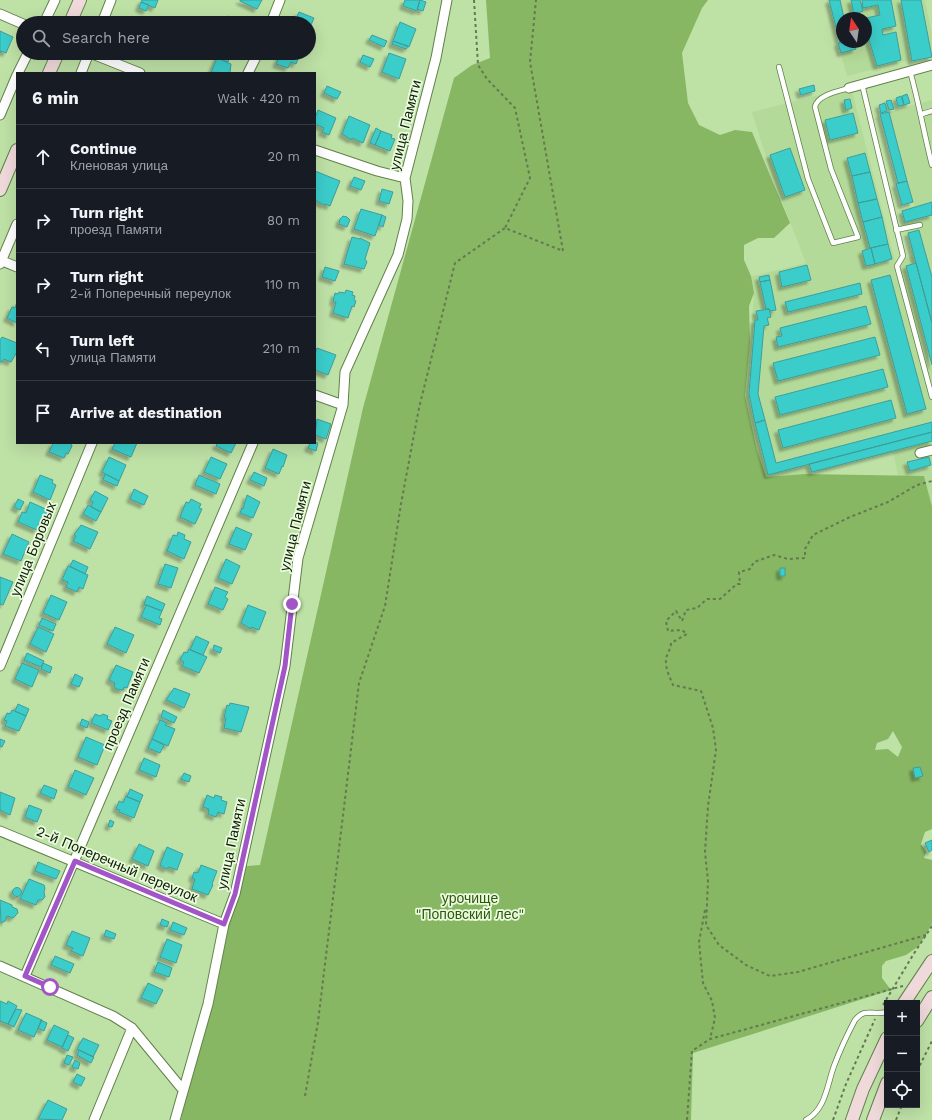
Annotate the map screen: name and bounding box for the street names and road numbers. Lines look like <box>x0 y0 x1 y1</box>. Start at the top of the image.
street label: улица Памяти <box>386 78 424 172</box>
street label: улица Памяти <box>276 479 314 573</box>
street label: улица Боровых <box>7 499 59 599</box>
street label: проезд Памяти <box>99 655 153 753</box>
street label: улица Памяти <box>214 797 248 891</box>
street label: 2-й Поперечный переулок <box>34 823 201 906</box>

